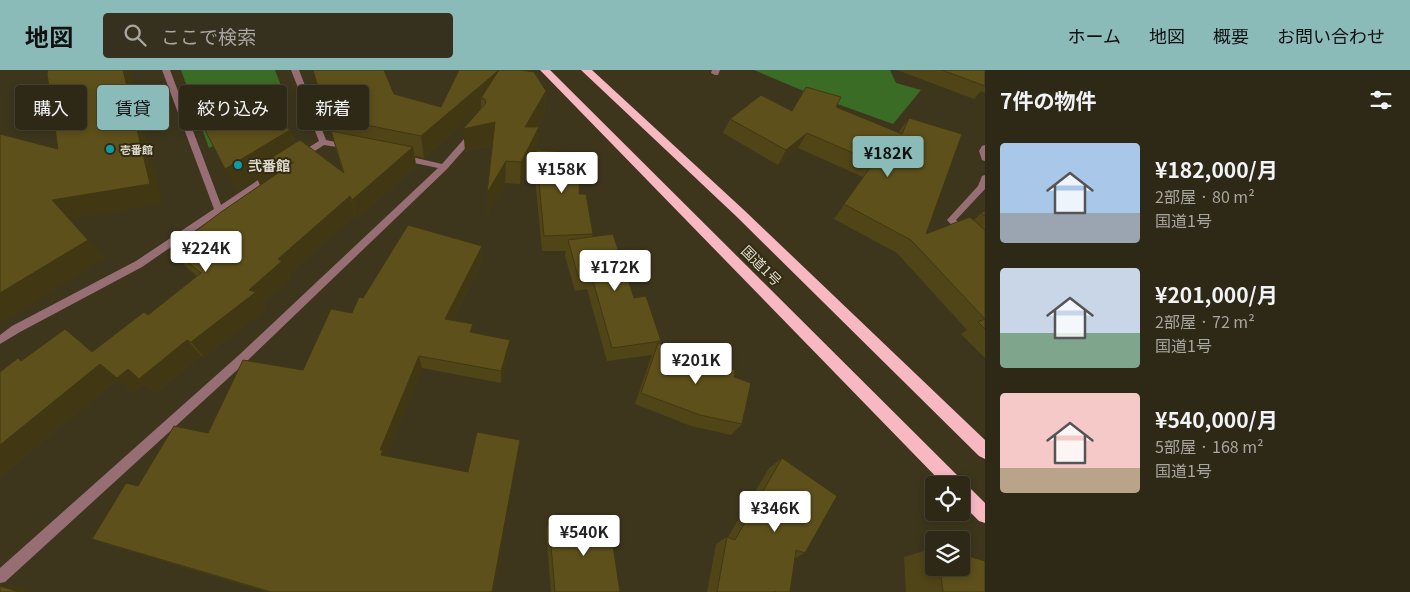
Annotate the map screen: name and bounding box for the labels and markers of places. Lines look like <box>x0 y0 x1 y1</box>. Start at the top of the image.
pin: ¥182K <box>853 136 923 178</box>
place label: 壱番館 <box>120 141 153 157</box>
marker: 壱番館 <box>104 143 116 155</box>
pin: ¥158K <box>527 152 597 194</box>
place label: 弐番館 <box>248 155 290 175</box>
marker: 弐番館 <box>232 159 244 171</box>
pin: ¥224K <box>171 230 241 273</box>
pin: ¥172K <box>580 250 650 292</box>
pin: ¥201K <box>661 342 731 385</box>
pin: ¥346K <box>740 490 810 533</box>
pin: ¥540K <box>549 514 619 557</box>

